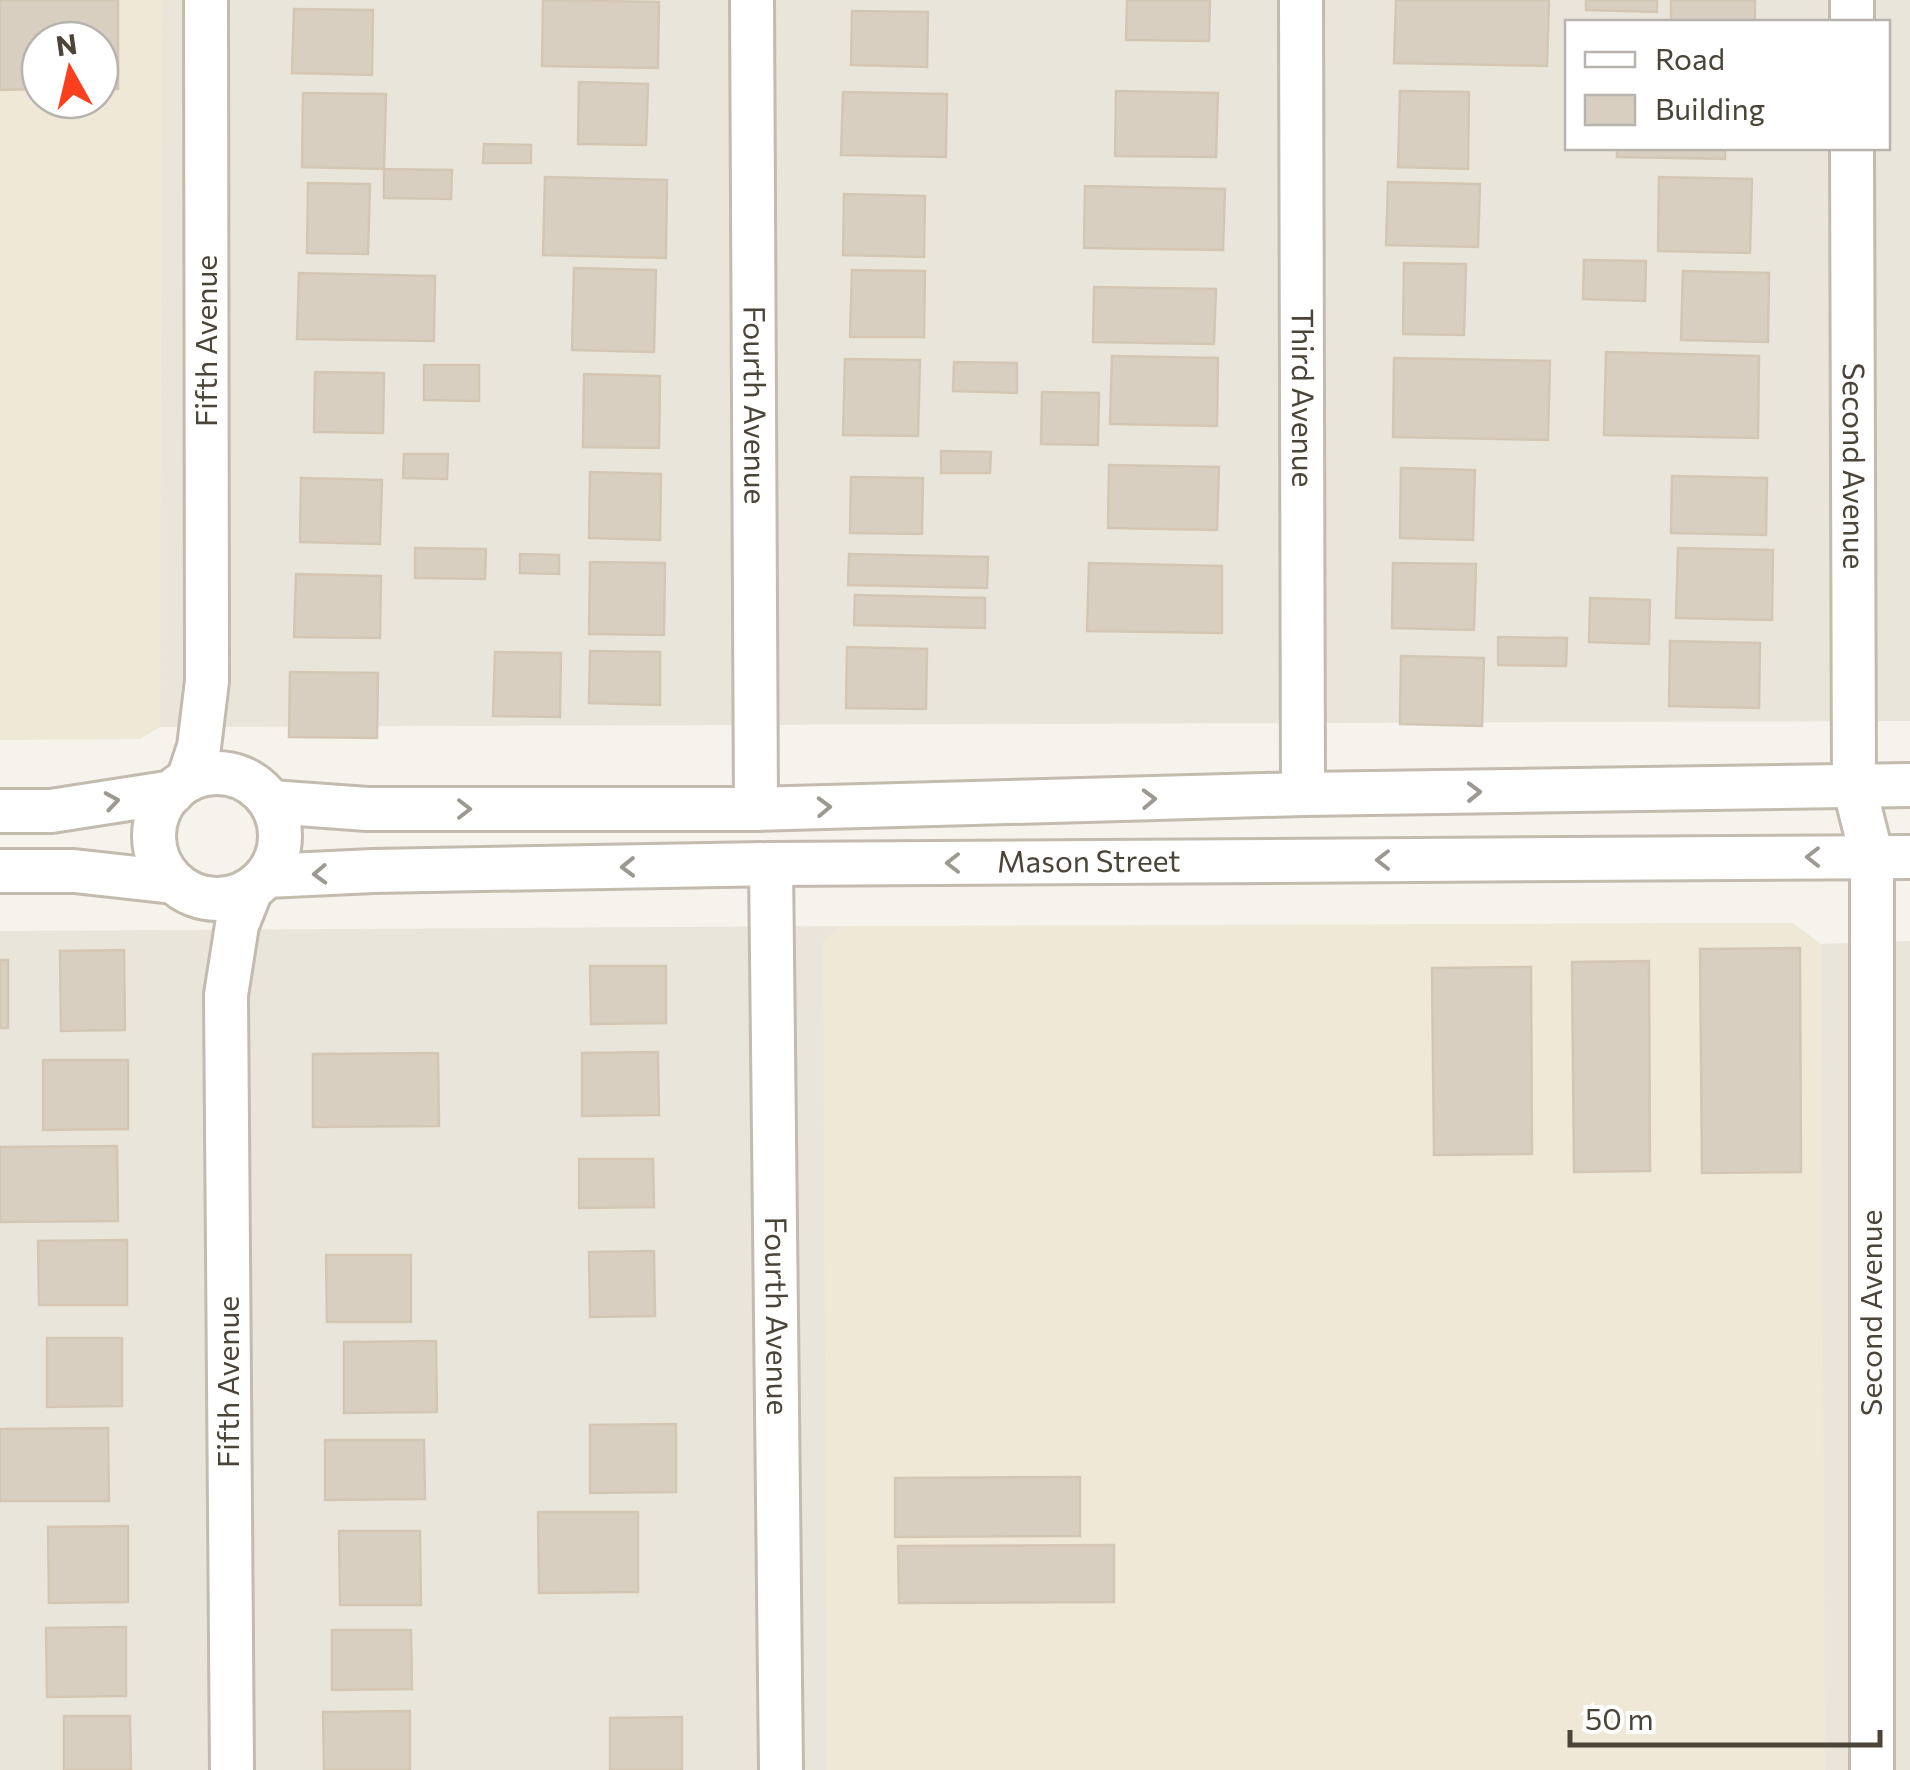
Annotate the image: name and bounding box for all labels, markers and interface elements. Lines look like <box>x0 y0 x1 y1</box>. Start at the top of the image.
north arrow <box>20 20 120 120</box>
legend <box>1565 20 1890 150</box>
text: N <box>54 26 79 63</box>
text: Road <box>1655 39 1725 76</box>
text: Building <box>1655 89 1765 126</box>
street label: Fifth Avenue <box>186 255 223 427</box>
street label: Fourth Avenue <box>738 306 775 504</box>
street label: Third Avenue <box>1286 309 1323 487</box>
street label: Second Avenue <box>1837 363 1874 569</box>
one-way arrow <box>1466 781 1482 802</box>
one-way arrow <box>1142 788 1158 809</box>
one-way arrow <box>104 792 120 813</box>
one-way arrow <box>817 797 833 818</box>
one-way arrow <box>458 798 473 820</box>
street label: Mason Street <box>997 840 1181 879</box>
one-way arrow <box>1804 846 1820 868</box>
one-way arrow <box>1374 849 1390 871</box>
one-way arrow <box>944 852 960 874</box>
one-way arrow <box>619 856 635 877</box>
one-way arrow <box>312 863 328 884</box>
street label: Second Avenue <box>1851 1210 1888 1416</box>
street label: Fourth Avenue <box>759 1216 798 1415</box>
street label: Fifth Avenue <box>208 1296 245 1468</box>
scale bar <box>1570 1685 1880 1747</box>
text: 50 m <box>1585 1699 1654 1736</box>

